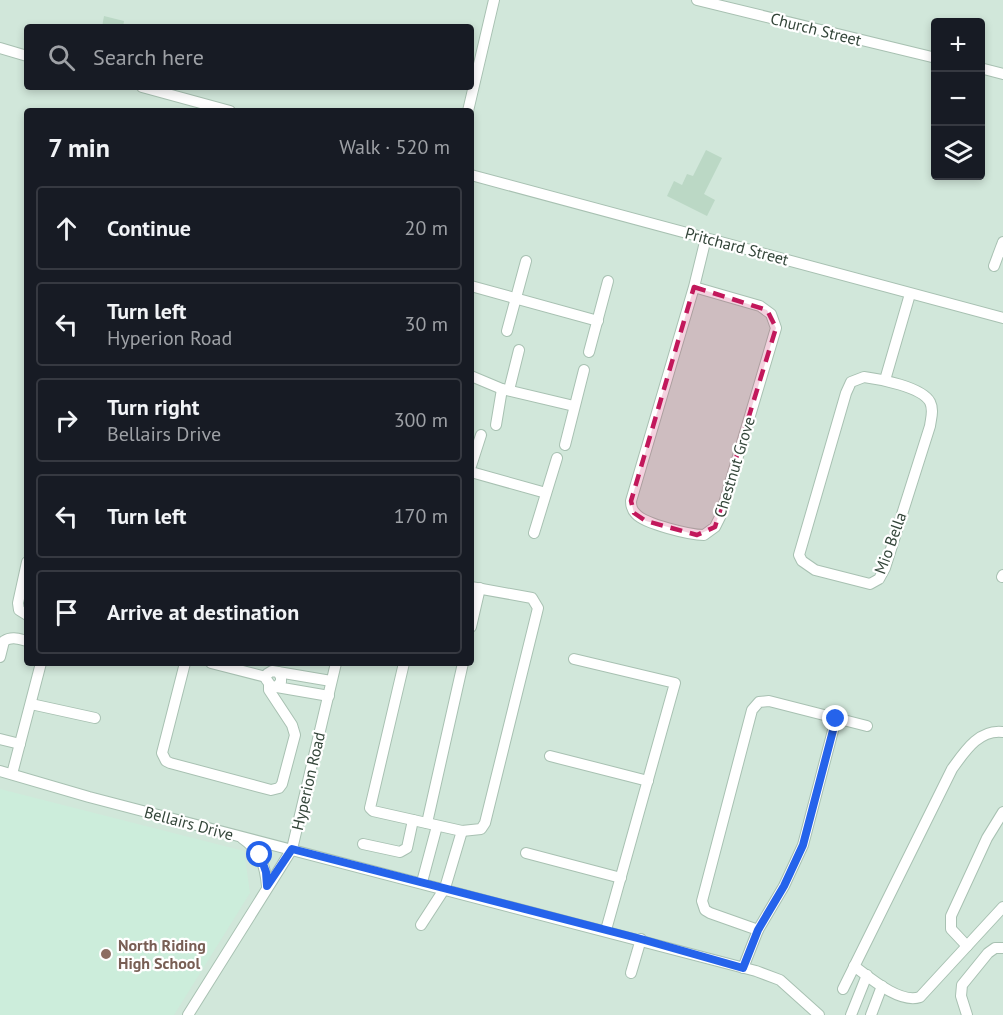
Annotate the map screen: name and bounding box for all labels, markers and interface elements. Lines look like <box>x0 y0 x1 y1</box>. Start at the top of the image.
street label: Church Street <box>768 8 864 50</box>
map controls <box>931 18 985 180</box>
button: + <box>931 18 985 72</box>
search box <box>24 24 474 90</box>
icon: search <box>45 41 78 74</box>
text: Search here <box>93 43 204 71</box>
button: − <box>931 72 985 126</box>
button: layers <box>931 126 985 180</box>
text: 7 min <box>48 131 110 164</box>
text: Walk · 520 m <box>339 134 450 160</box>
icon: ahead <box>50 212 83 245</box>
text: Continue <box>107 214 191 242</box>
text: 20 m <box>405 215 448 241</box>
street label: Pritchard Street <box>683 223 792 270</box>
text: Turn left <box>107 297 187 325</box>
icon: left <box>50 308 83 341</box>
text: 30 m <box>405 311 448 337</box>
text: Hyperion Road <box>107 325 232 351</box>
text: Turn right <box>107 393 199 421</box>
icon: right <box>50 404 83 437</box>
text: 300 m <box>394 407 448 433</box>
street label: Chestnut Grove <box>709 414 759 520</box>
text: Bellairs Drive <box>107 421 221 447</box>
icon: left <box>50 500 83 533</box>
text: Turn left <box>107 502 187 530</box>
text: 170 m <box>394 503 448 529</box>
street label: Mio Bella <box>870 509 910 577</box>
icon: arrive <box>50 596 83 629</box>
text: Arrive at destination <box>107 598 299 626</box>
route end <box>822 705 848 731</box>
street label: Hyperion Road <box>287 730 329 832</box>
street label: Bellairs Drive <box>142 802 236 844</box>
route start <box>246 841 272 867</box>
place label: North Riding High School <box>118 935 206 973</box>
marker: North Riding High School <box>99 947 113 961</box>

